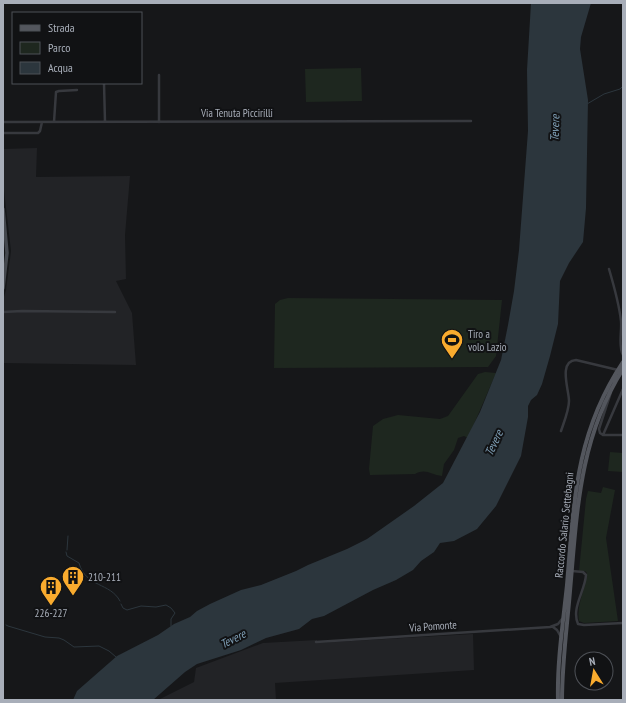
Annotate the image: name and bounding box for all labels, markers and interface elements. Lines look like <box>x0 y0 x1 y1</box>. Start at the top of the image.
legend <box>12 12 142 84</box>
text: Strada <box>48 20 75 35</box>
text: Parco <box>48 40 70 55</box>
text: Acqua <box>48 60 73 75</box>
street label: Via Tenuta Piccirilli <box>200 106 273 120</box>
water label: Tevere <box>547 113 562 142</box>
sports icon: Tiro a volo Lazio <box>439 327 465 360</box>
place label: Tiro a volo Lazio <box>468 327 507 354</box>
water label: Tevere <box>481 427 506 458</box>
street label: Raccordo Salario Settebagni <box>551 471 577 579</box>
building icon: 210-211 <box>60 564 86 597</box>
place label: 210-211 <box>88 570 121 584</box>
building icon: 226-227 <box>38 574 64 607</box>
place label: 226-227 <box>35 606 67 620</box>
street label: Via Pomonte <box>408 617 458 635</box>
water label: Tevere <box>217 625 249 651</box>
north arrow <box>574 651 614 691</box>
text: N <box>588 654 596 669</box>

